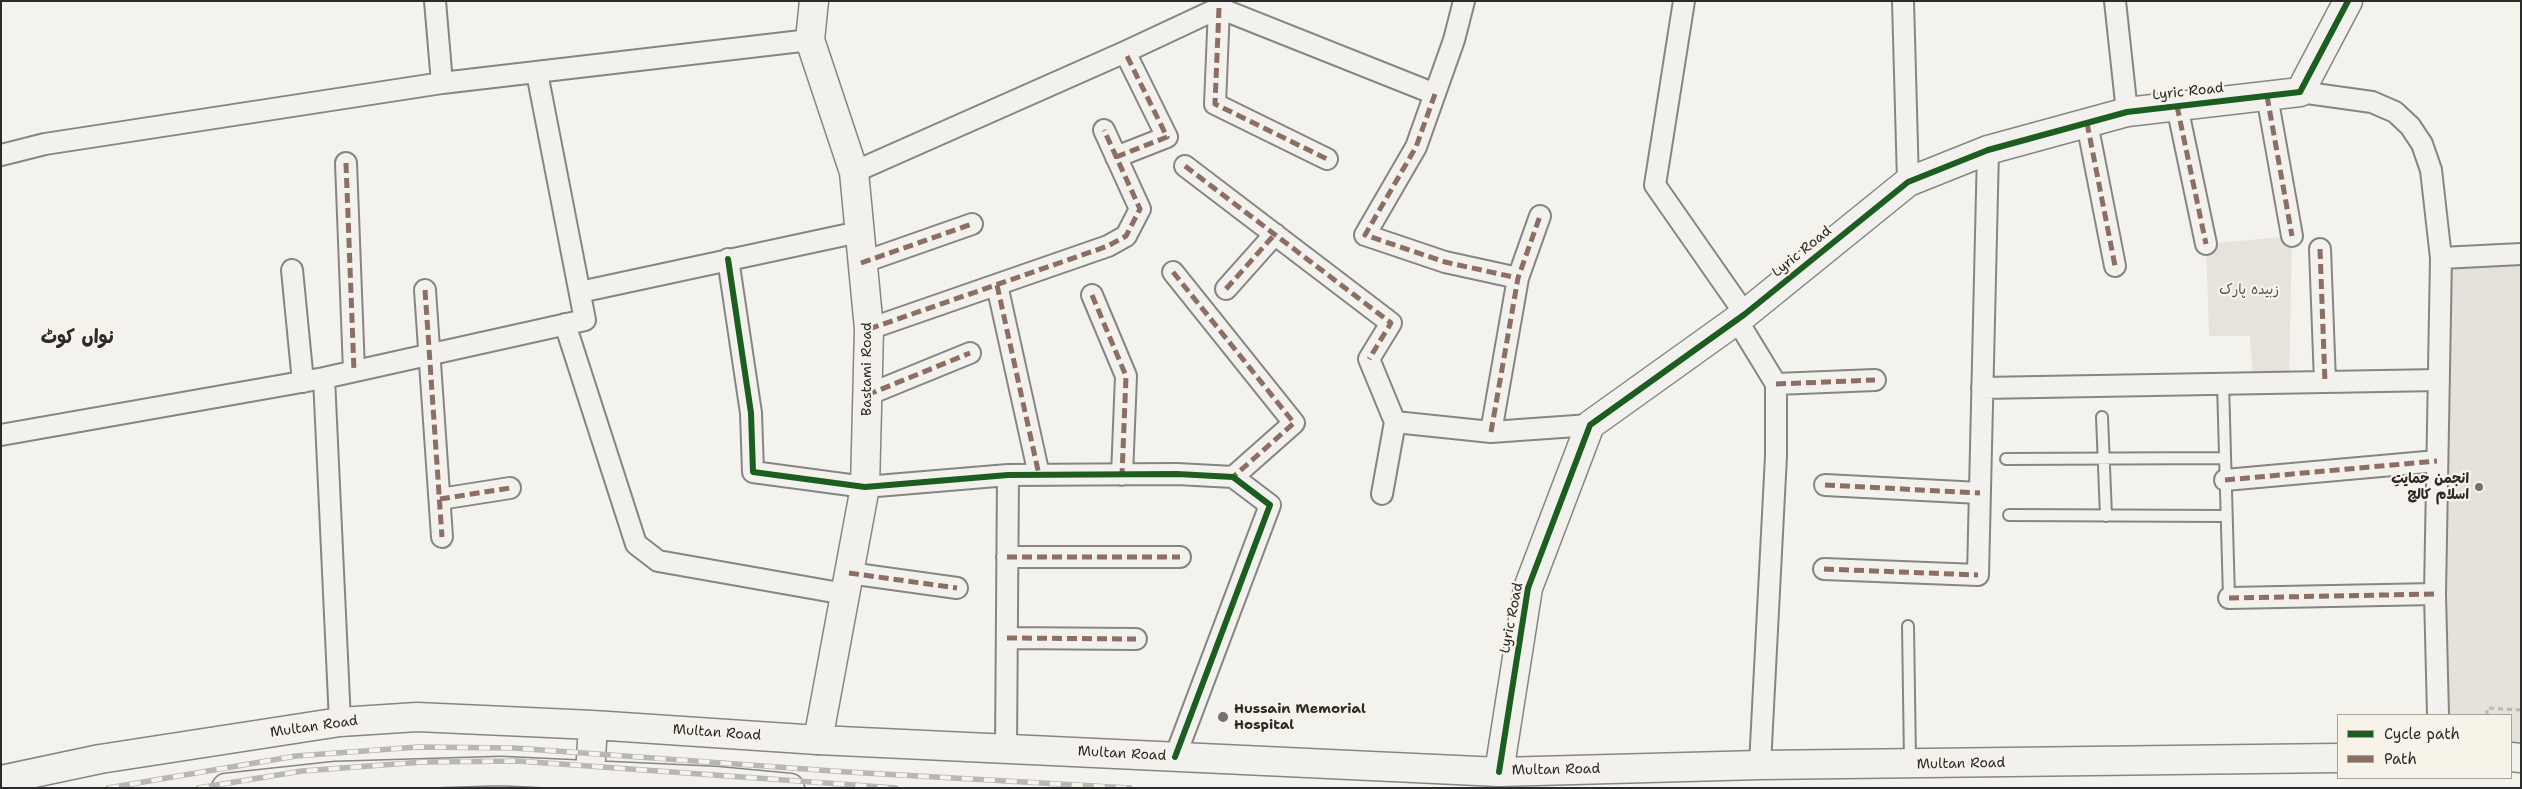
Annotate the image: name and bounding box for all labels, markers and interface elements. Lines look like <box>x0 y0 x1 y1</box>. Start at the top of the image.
street label: Lyric Road <box>2151 80 2225 104</box>
street label: Lyric Road <box>1769 223 1835 281</box>
park label: زبیدہ پارک <box>2219 282 2279 298</box>
street label: Bastami Road <box>859 322 875 416</box>
district label: نواں کوٹ <box>41 327 115 349</box>
place label: انجمن حمایتِ اسلام کالج <box>2391 471 2469 504</box>
marker: انجمن حمایتِ اسلام کالج <box>2473 481 2485 493</box>
street label: Lyric Road <box>1497 581 1527 655</box>
place label: Hussain Memorial Hospital <box>1234 701 1366 734</box>
marker: Hussain Memorial Hospital <box>1216 710 1230 724</box>
street label: Multan Road <box>269 713 359 741</box>
legend <box>2337 714 2512 779</box>
street label: Multan Road <box>672 722 762 744</box>
text: Cycle path <box>2384 724 2460 744</box>
street label: Multan Road <box>1077 743 1167 765</box>
text: Path <box>2384 749 2417 769</box>
street label: Multan Road <box>1917 755 2005 773</box>
street label: Multan Road <box>1512 761 1600 779</box>

